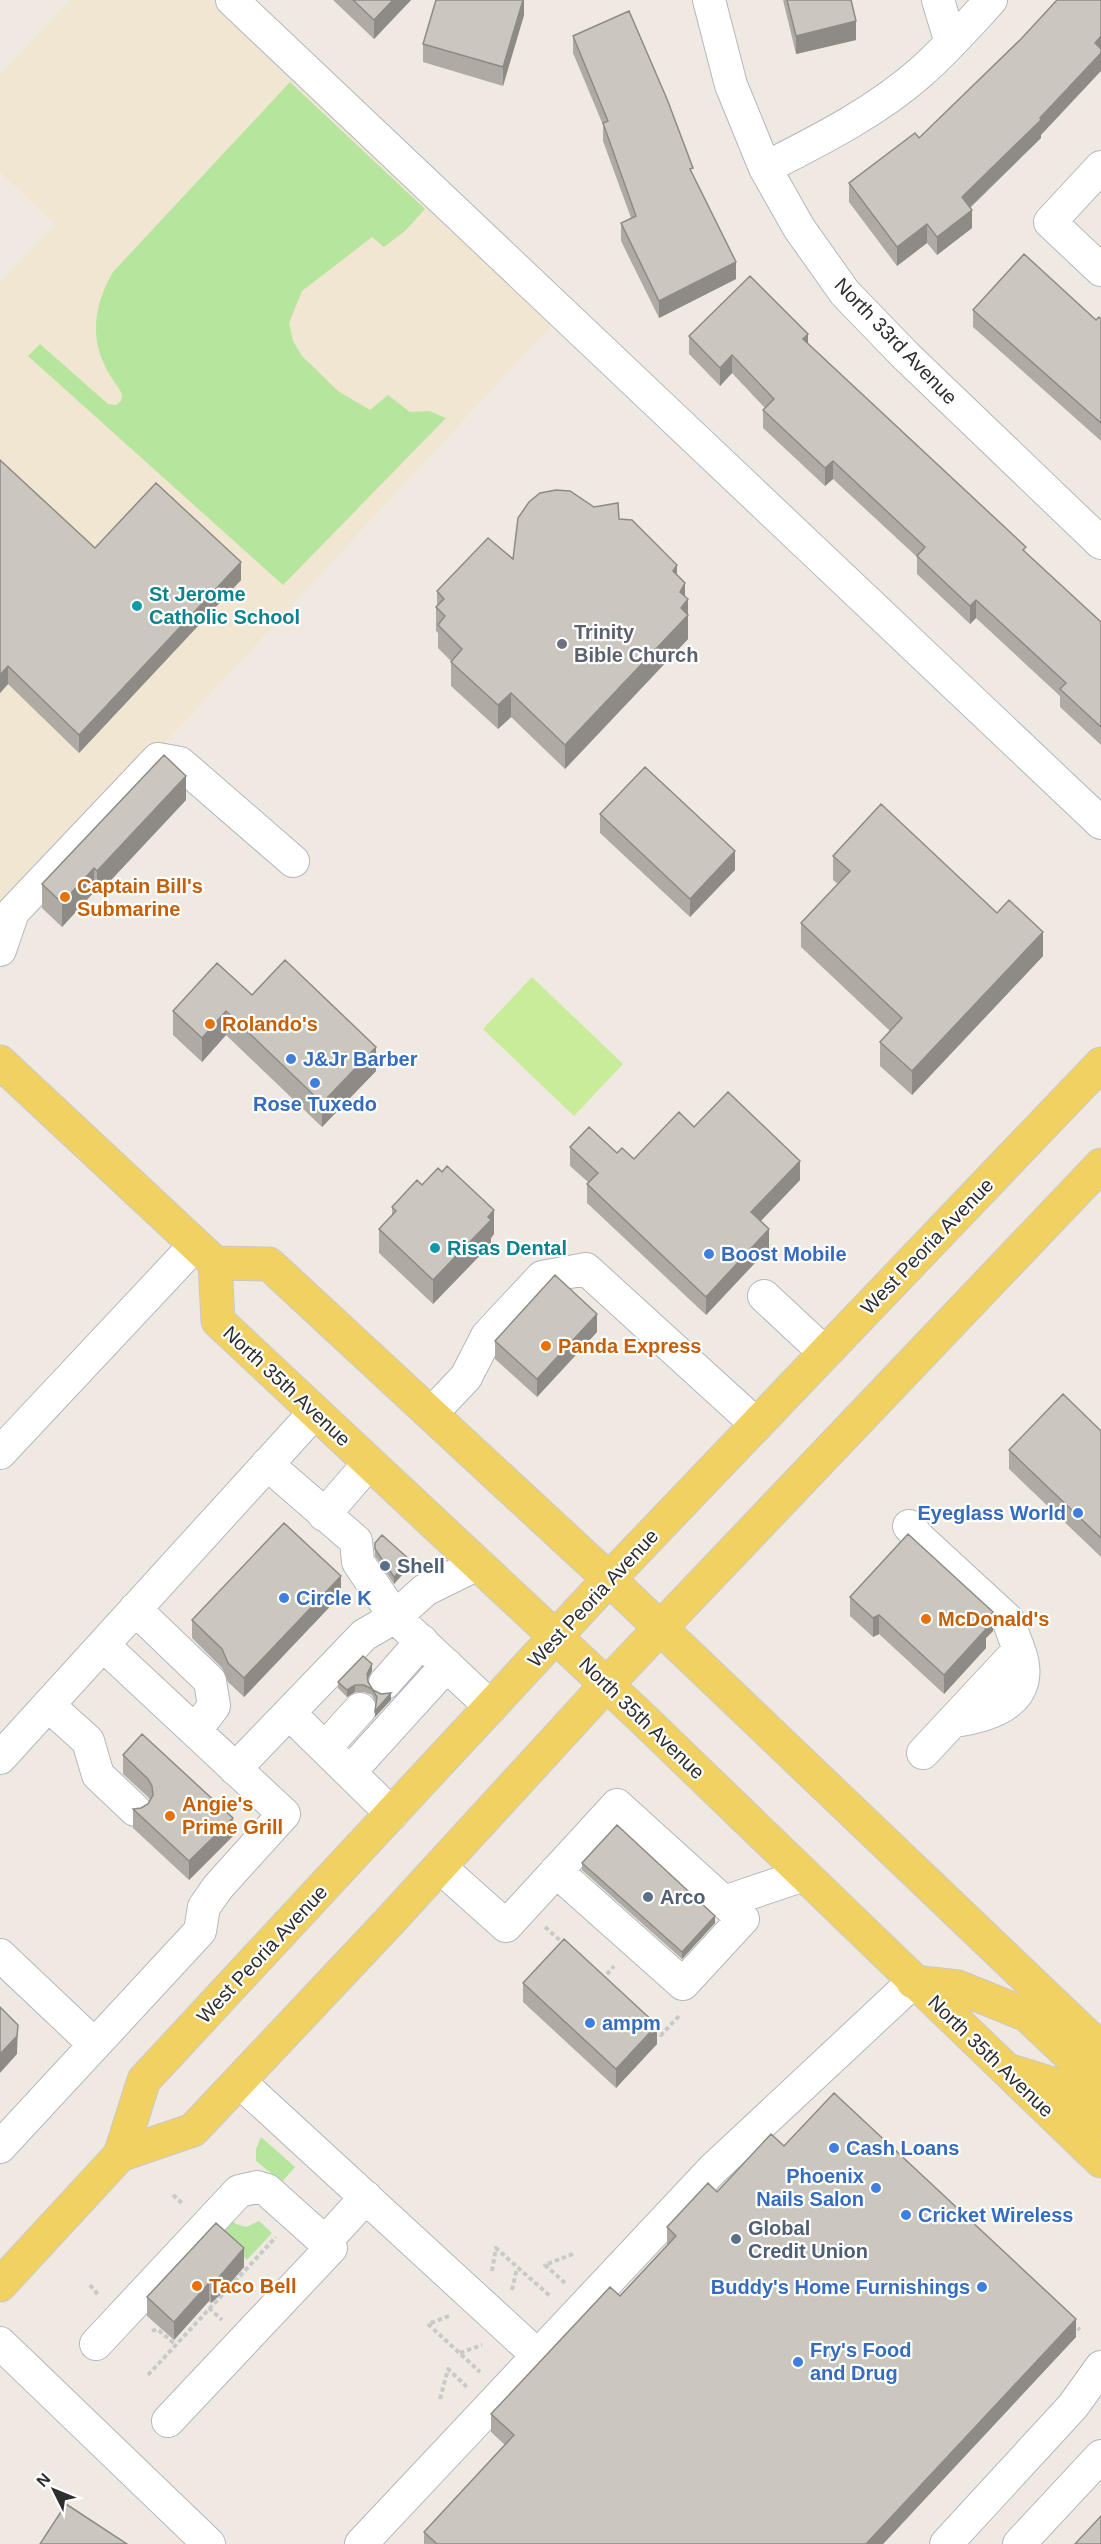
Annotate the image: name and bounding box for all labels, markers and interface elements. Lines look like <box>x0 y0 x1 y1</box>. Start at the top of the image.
street label: North 33rd Avenue <box>830 274 962 408</box>
place label: St Jerome Catholic School <box>149 583 300 628</box>
marker: St Jerome Catholic School <box>130 599 144 613</box>
place label: Trinity Bible Church <box>574 621 698 666</box>
marker: Trinity Bible Church <box>555 637 569 651</box>
place label: Captain Bill's Submarine <box>77 875 203 920</box>
marker: Captain Bill's Submarine <box>58 890 72 904</box>
place label: Rolando's <box>222 1013 318 1035</box>
marker: Rolando's <box>203 1017 217 1031</box>
place label: J&Jr Barber <box>303 1048 418 1070</box>
marker: J&Jr Barber <box>284 1052 298 1066</box>
marker: Rose Tuxedo <box>308 1076 322 1090</box>
place label: Rose Tuxedo <box>253 1093 377 1115</box>
street label: West Peoria Avenue <box>856 1173 998 1319</box>
place label: Risas Dental <box>447 1237 567 1259</box>
marker: Risas Dental <box>428 1241 442 1255</box>
place label: Boost Mobile <box>721 1243 847 1265</box>
marker: Boost Mobile <box>702 1247 716 1261</box>
street label: North 35th Avenue <box>219 1322 355 1450</box>
place label: Panda Express <box>558 1335 701 1357</box>
marker: Panda Express <box>539 1339 553 1353</box>
place label: Eyeglass World <box>917 1502 1066 1524</box>
marker: Eyeglass World <box>1071 1506 1085 1520</box>
street label: West Peoria Avenue <box>523 1524 663 1672</box>
place label: Shell <box>397 1555 445 1577</box>
marker: Shell <box>378 1559 392 1573</box>
place label: Circle K <box>296 1587 372 1609</box>
marker: Circle K <box>277 1591 291 1605</box>
place label: McDonald's <box>938 1608 1049 1630</box>
marker: McDonald's <box>919 1612 933 1626</box>
street label: North 35th Avenue <box>575 1653 709 1783</box>
place label: Angie's Prime Grill <box>182 1793 283 1838</box>
marker: Angie's Prime Grill <box>163 1809 177 1823</box>
street label: West Peoria Avenue <box>192 1880 332 2028</box>
place label: Arco <box>660 1886 706 1908</box>
marker: Arco <box>641 1890 655 1904</box>
street label: North 35th Avenue <box>924 1991 1058 2121</box>
place label: ampm <box>602 2012 661 2034</box>
marker: ampm <box>583 2016 597 2030</box>
place label: Cash Loans <box>846 2137 959 2159</box>
marker: Cash Loans <box>827 2141 841 2155</box>
place label: Phoenix Nails Salon <box>756 2165 864 2210</box>
marker: Phoenix Nails Salon <box>869 2181 883 2195</box>
place label: Cricket Wireless <box>918 2204 1073 2226</box>
marker: Cricket Wireless <box>899 2208 913 2222</box>
place label: Global Credit Union <box>748 2217 868 2262</box>
marker: Global Credit Union <box>729 2232 743 2246</box>
place label: Taco Bell <box>209 2275 296 2297</box>
place label: Buddy's Home Furnishings <box>711 2276 970 2298</box>
marker: Taco Bell <box>190 2279 204 2293</box>
marker: Buddy's Home Furnishings <box>975 2280 989 2294</box>
place label: Fry's Food and Drug <box>810 2339 911 2384</box>
marker: Fry's Food and Drug <box>791 2355 805 2369</box>
north arrow <box>24 2460 84 2520</box>
text: N <box>33 2470 54 2490</box>

